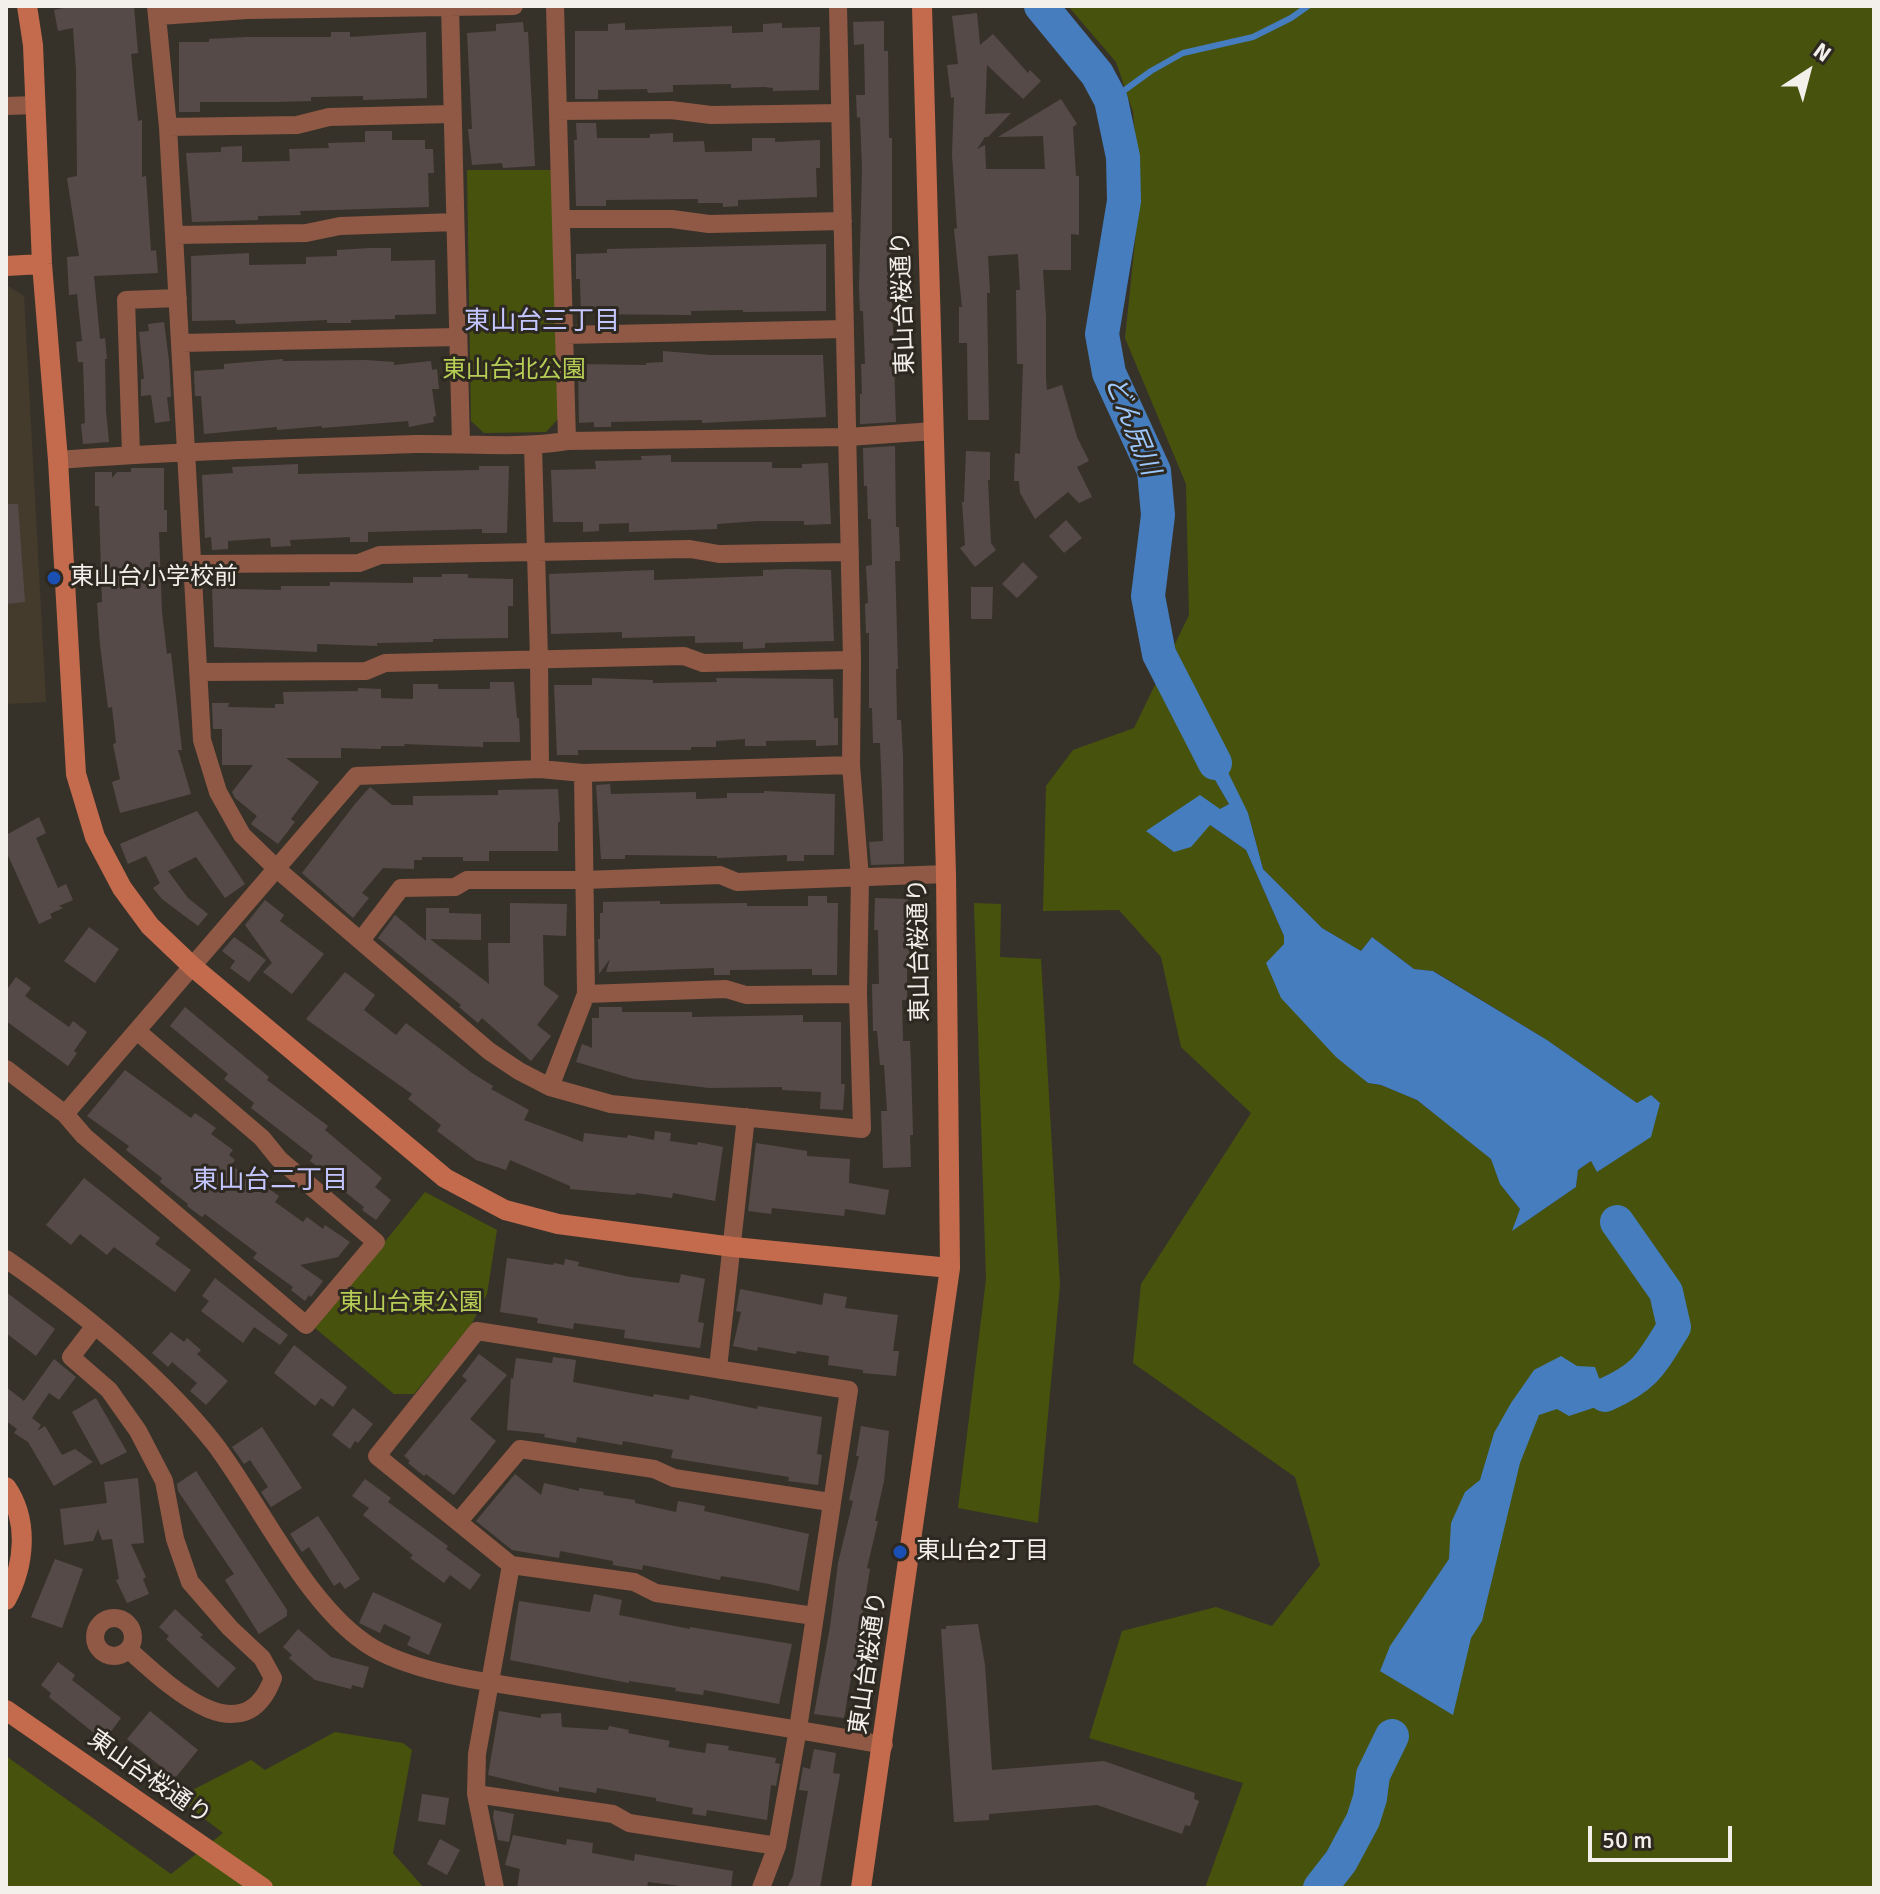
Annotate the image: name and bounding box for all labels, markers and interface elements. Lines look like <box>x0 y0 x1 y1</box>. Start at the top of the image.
north arrow <box>1768 32 1848 112</box>
text: N <box>1808 37 1837 68</box>
street label: 東山台桜通り <box>887 231 921 375</box>
district label: 東山台三丁目 <box>464 306 620 338</box>
park label: 東山台北公園 <box>442 357 586 385</box>
water label: どん尻川 <box>1097 372 1165 480</box>
place label: 東山台小学校前 <box>70 564 238 592</box>
marker: 東山台小学校前 <box>45 569 63 587</box>
street label: 東山台桜通り <box>904 878 936 1022</box>
district label: 東山台二丁目 <box>192 1165 348 1197</box>
park label: 東山台東公園 <box>339 1290 483 1318</box>
place label: 東山台2丁目 <box>916 1538 1049 1566</box>
marker: 東山台2丁目 <box>891 1543 909 1561</box>
street label: 東山台桜通り <box>845 1590 893 1736</box>
street label: 東山台桜通り <box>82 1725 216 1831</box>
scale bar <box>1592 1810 1736 1860</box>
text: 50 m <box>1602 1825 1652 1855</box>

